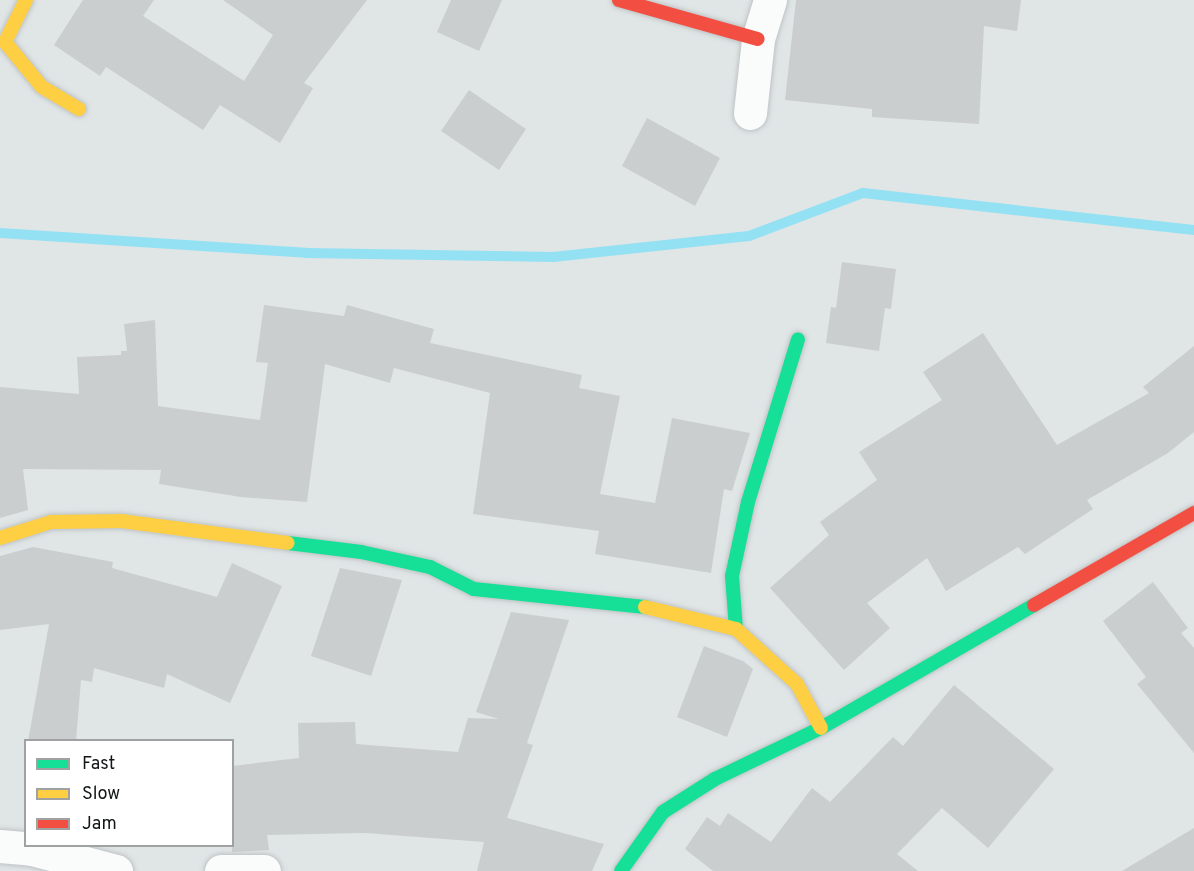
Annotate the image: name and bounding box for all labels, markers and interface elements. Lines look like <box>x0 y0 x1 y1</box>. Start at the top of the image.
legend <box>24 739 234 847</box>
text: Fast <box>82 753 115 776</box>
text: Slow <box>82 783 120 806</box>
text: Jam <box>82 813 117 836</box>

